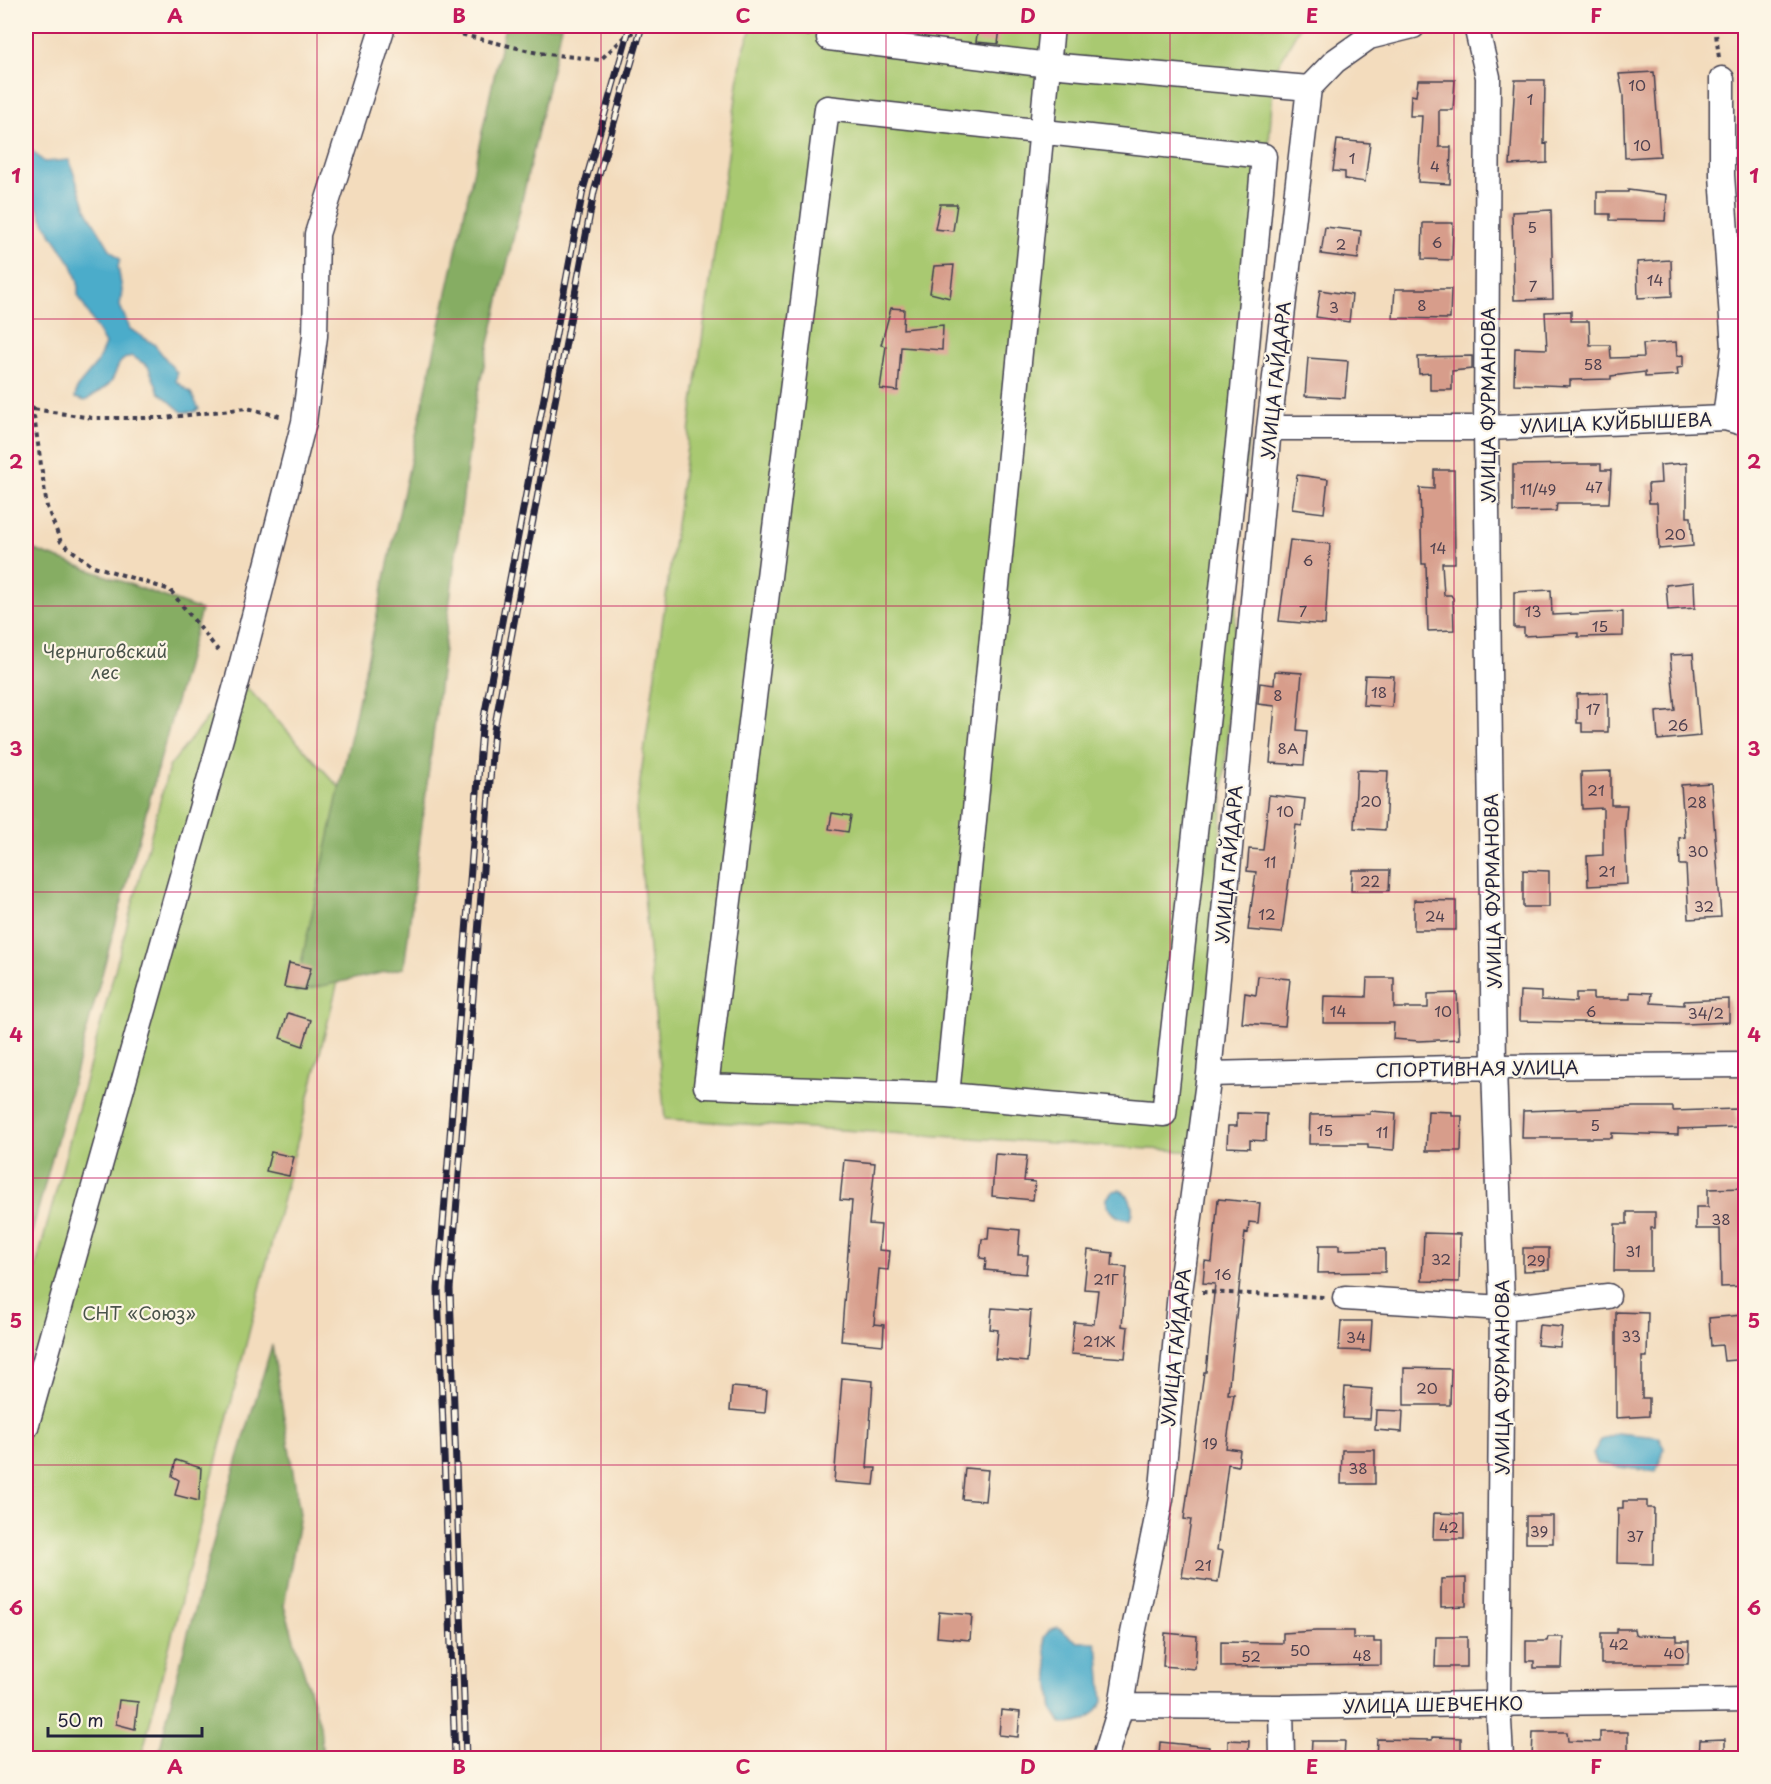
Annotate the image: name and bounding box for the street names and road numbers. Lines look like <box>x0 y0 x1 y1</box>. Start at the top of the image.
street label: УЛИЦА ГАЙДАРА <box>1253 300 1297 460</box>
street label: УЛИЦА ФУРМАНОВА <box>1474 307 1501 503</box>
street label: УЛИЦА КУЙБЫШЕВА <box>1519 405 1713 439</box>
street label: УЛИЦА ГАЙДАРА <box>1208 784 1248 944</box>
street label: УЛИЦА ФУРМАНОВА <box>1477 793 1507 989</box>
street label: СПОРТИВНАЯ УЛИЦА <box>1375 1053 1579 1083</box>
street label: УЛИЦА ГАЙДАРА <box>1153 1267 1197 1427</box>
street label: УЛИЦА ФУРМАНОВА <box>1488 1279 1515 1475</box>
street label: УЛИЦА ШЕВЧЕНКО <box>1343 1689 1523 1719</box>

